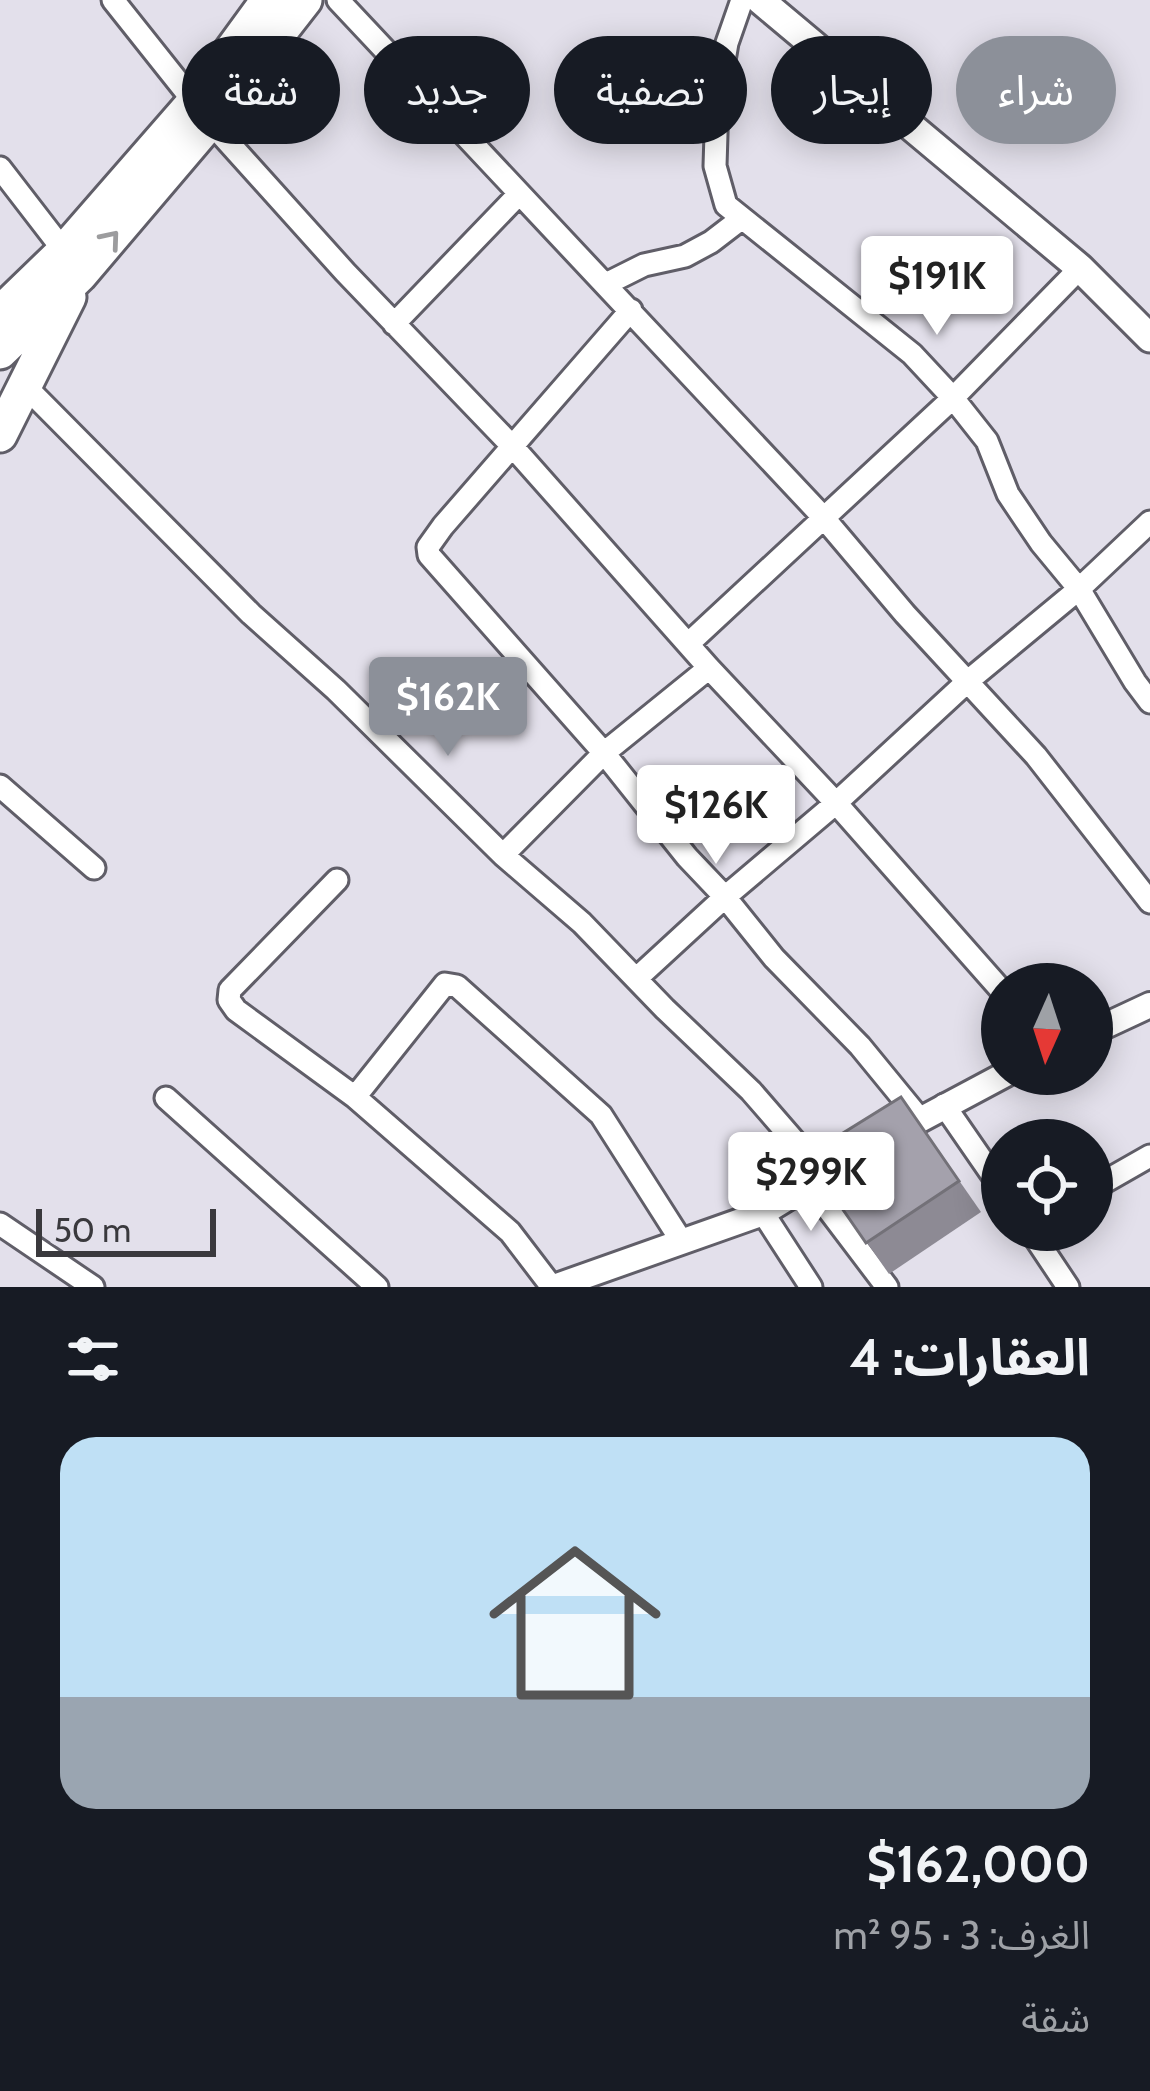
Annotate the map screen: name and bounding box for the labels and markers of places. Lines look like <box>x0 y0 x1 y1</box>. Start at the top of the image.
pin: $191K <box>853 236 1021 338</box>
pin: $162K <box>364 657 532 759</box>
pin: $126K <box>632 765 800 867</box>
pin: $299K <box>727 1132 895 1234</box>

